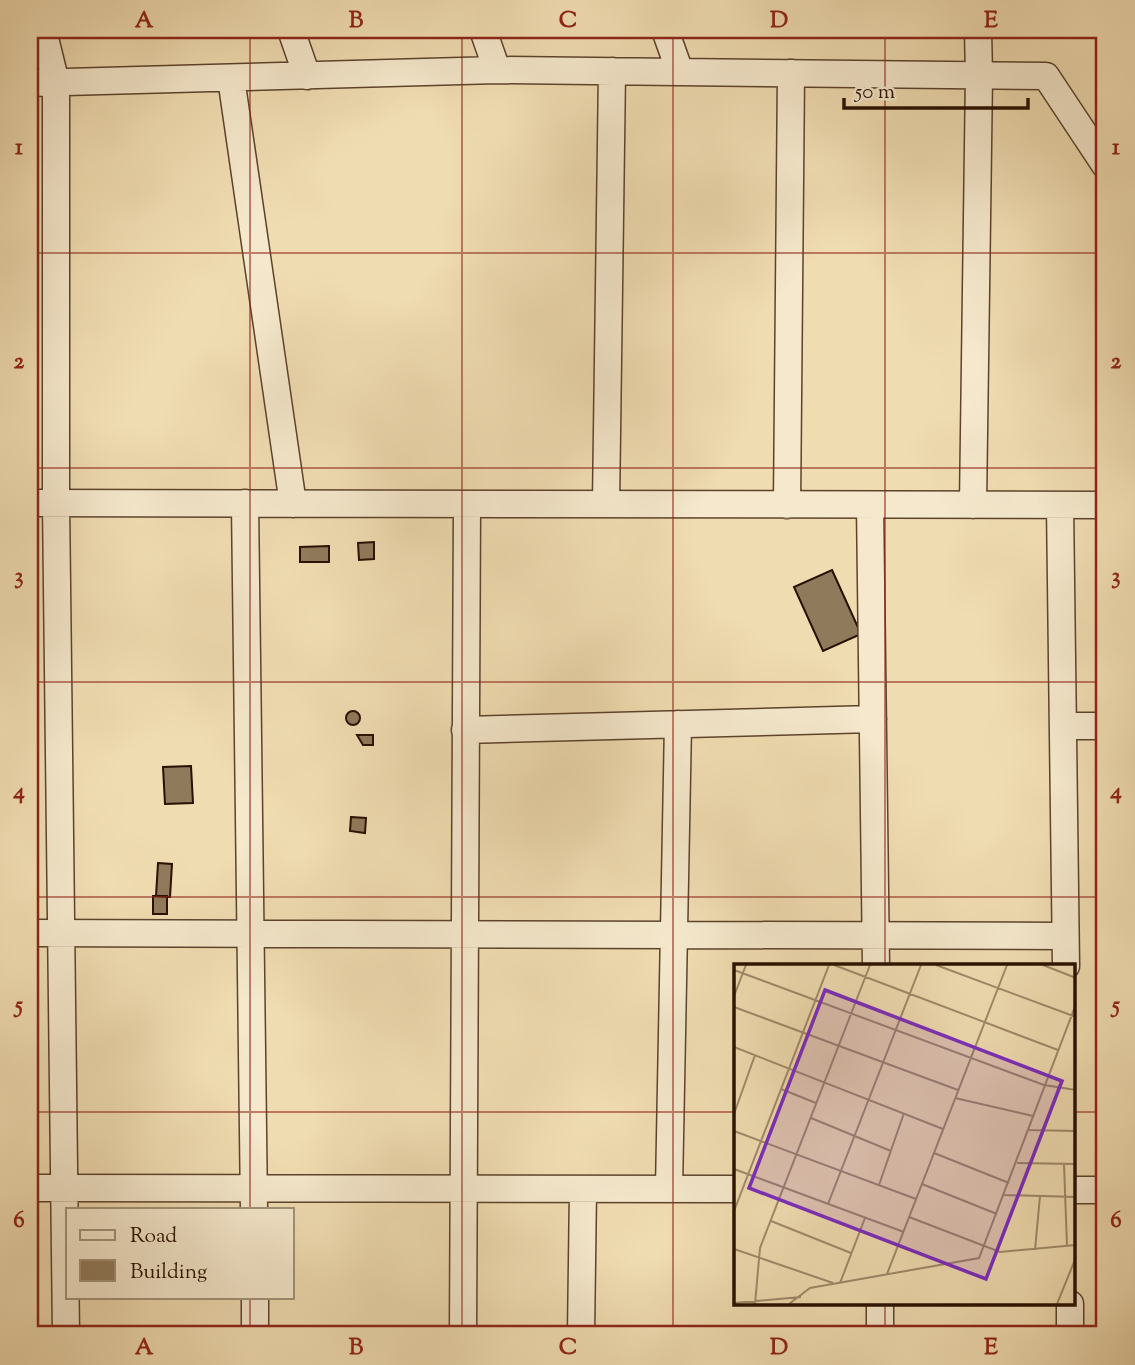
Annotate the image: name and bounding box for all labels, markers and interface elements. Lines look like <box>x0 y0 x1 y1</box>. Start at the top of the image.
text: A <box>135 5 154 38</box>
text: B <box>349 5 364 38</box>
text: C <box>559 5 577 38</box>
text: D <box>770 5 788 38</box>
text: E <box>984 5 998 38</box>
scale bar <box>844 66 1028 110</box>
text: 50 m <box>854 78 895 108</box>
text: 1 <box>15 132 23 165</box>
text: 1 <box>1112 132 1120 165</box>
text: 2 <box>14 346 25 379</box>
text: 2 <box>1111 346 1122 379</box>
text: 3 <box>14 561 24 594</box>
text: 3 <box>1111 561 1121 594</box>
text: 4 <box>12 776 25 809</box>
text: 4 <box>1109 776 1122 809</box>
inset map <box>734 964 1076 1306</box>
text: 5 <box>13 990 23 1023</box>
text: 5 <box>1110 990 1120 1023</box>
text: 6 <box>13 1205 25 1238</box>
text: 6 <box>1110 1205 1122 1238</box>
legend <box>66 1208 294 1298</box>
text: Road <box>130 1222 177 1252</box>
text: Building <box>130 1258 207 1288</box>
text: A <box>135 1332 154 1365</box>
text: B <box>349 1332 364 1365</box>
text: C <box>559 1332 577 1365</box>
text: D <box>770 1332 788 1365</box>
text: E <box>984 1332 998 1365</box>

